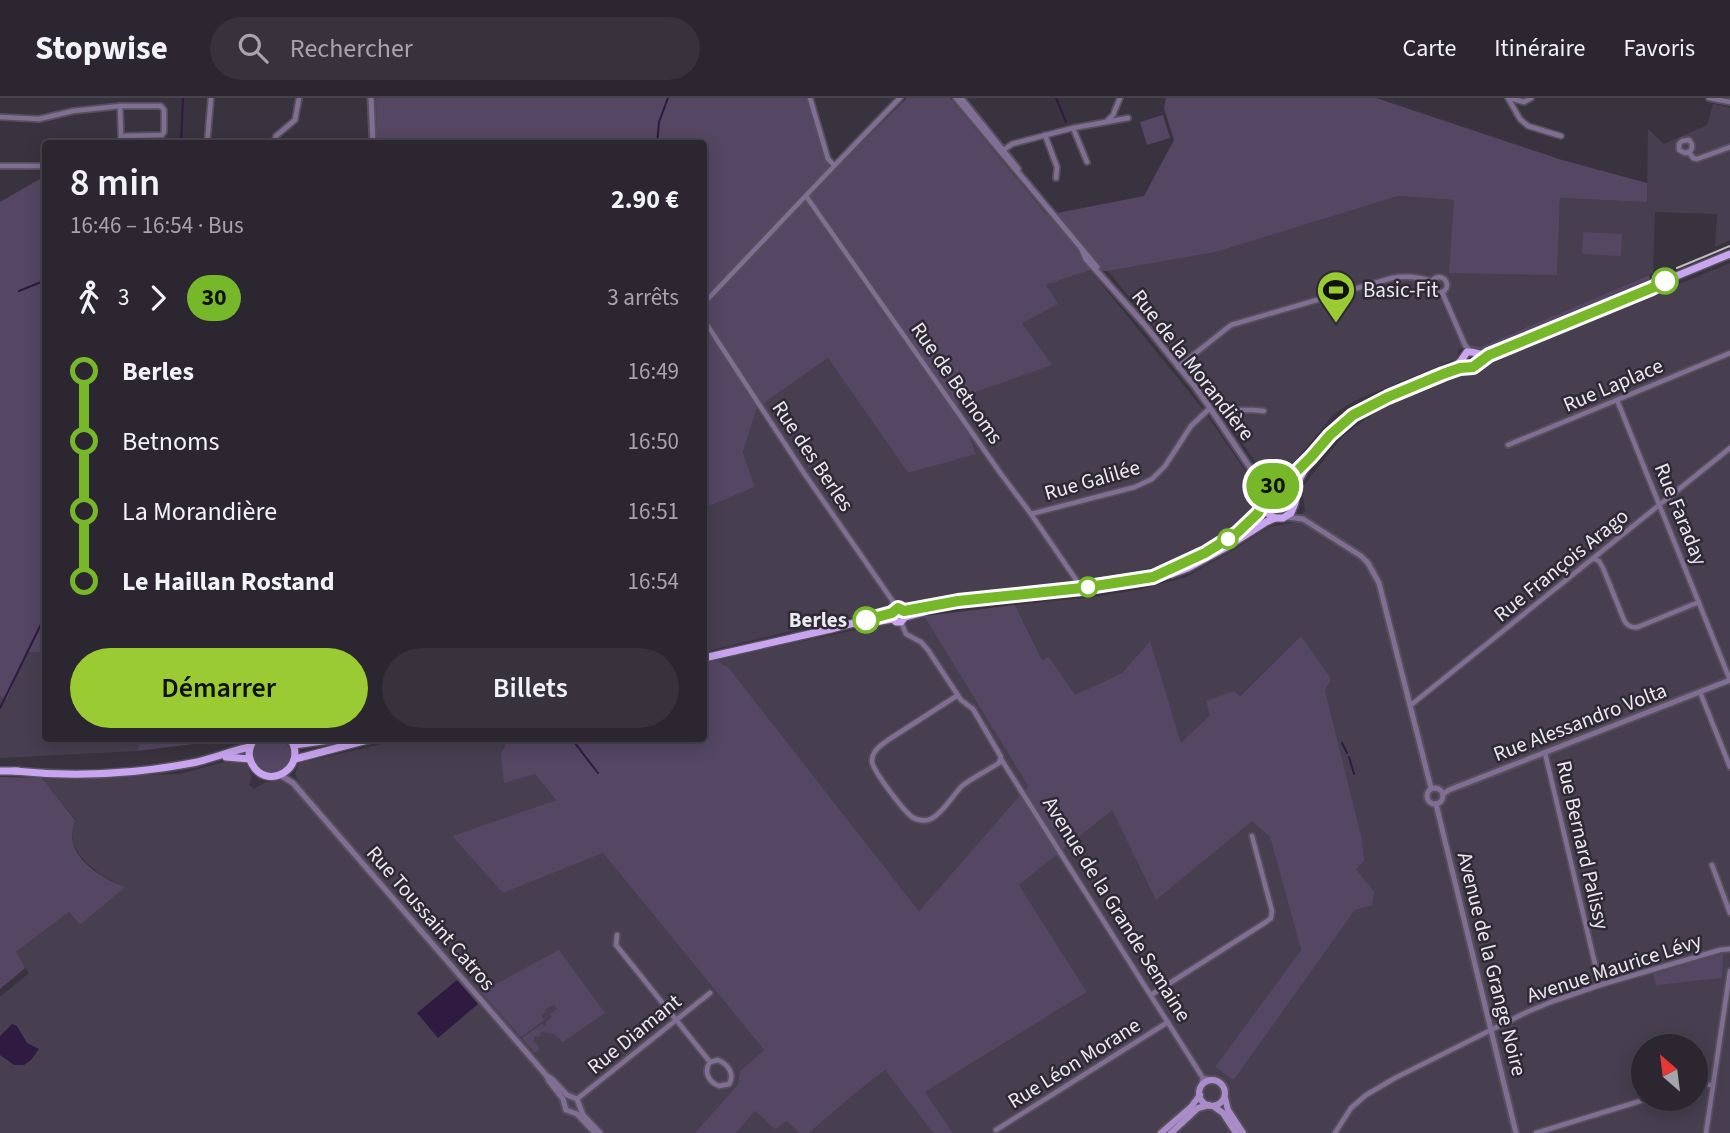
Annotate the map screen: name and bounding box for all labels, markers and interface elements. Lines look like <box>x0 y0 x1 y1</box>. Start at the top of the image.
search box <box>210 17 700 80</box>
text: Stopwise <box>35 25 168 72</box>
icon: search <box>234 29 272 67</box>
text: Rechercher <box>290 30 413 67</box>
text: Carte <box>1402 31 1456 66</box>
text: Itinéraire <box>1494 31 1585 66</box>
text: Favoris <box>1623 31 1695 66</box>
text: 8 min <box>70 156 160 210</box>
text: 2.90 € <box>611 181 679 218</box>
text: 16:46 – 16:54 · Bus <box>70 209 244 242</box>
unlabelled marker <box>1652 268 1678 294</box>
sports icon: Basic-Fit <box>1315 269 1357 324</box>
place label: Basic-Fit <box>1363 275 1438 305</box>
icon: walk <box>70 279 108 317</box>
icon: forward <box>139 279 177 317</box>
text: 30 <box>201 280 227 315</box>
text: 3 <box>118 281 129 314</box>
text: 3 arrêts <box>607 281 679 314</box>
street label: Rue de la Morandière <box>1124 283 1262 447</box>
street label: Rue de Betnoms <box>904 316 1010 450</box>
street label: Rue Laplace <box>1558 350 1668 420</box>
text: Berles <box>122 353 194 390</box>
text: 16:49 <box>628 355 679 388</box>
street label: Rue des Berles <box>765 395 861 517</box>
text: Betnoms <box>122 423 219 460</box>
text: 16:50 <box>628 425 679 458</box>
street label: Rue Galilée <box>1041 452 1143 508</box>
street label: Rue Faraday <box>1647 458 1715 570</box>
line badge: 30 <box>1242 463 1304 509</box>
text: 30 <box>1260 468 1286 503</box>
text: La Morandière <box>122 493 277 530</box>
text: 16:51 <box>628 495 679 528</box>
street label: Rue François Arago <box>1487 501 1635 629</box>
unlabelled marker <box>1218 529 1238 549</box>
text: Le Haillan Rostand <box>122 563 335 600</box>
text: 16:54 <box>628 565 679 598</box>
unlabelled marker <box>1078 577 1098 597</box>
place label: Berles <box>789 605 847 635</box>
marker: Berles <box>853 607 879 633</box>
button: Démarrer <box>70 648 368 728</box>
button: Billets <box>382 648 679 728</box>
street label: Rue Alessandro Volta <box>1489 675 1671 769</box>
street label: Rue Bernard Palissy <box>1549 758 1617 933</box>
street label: Avenue de la Grande Semaine <box>1035 791 1199 1027</box>
street label: Rue Toussaint Catros <box>360 839 503 997</box>
street label: Avenue de la Grange Noire <box>1450 849 1534 1079</box>
street label: Avenue Maurice Lévy <box>1523 925 1706 1010</box>
street label: Rue Diamant <box>581 987 687 1081</box>
street label: Rue Léon Morane <box>1002 1010 1146 1116</box>
north arrow <box>1631 1034 1708 1111</box>
map controls <box>1631 1034 1708 1111</box>

